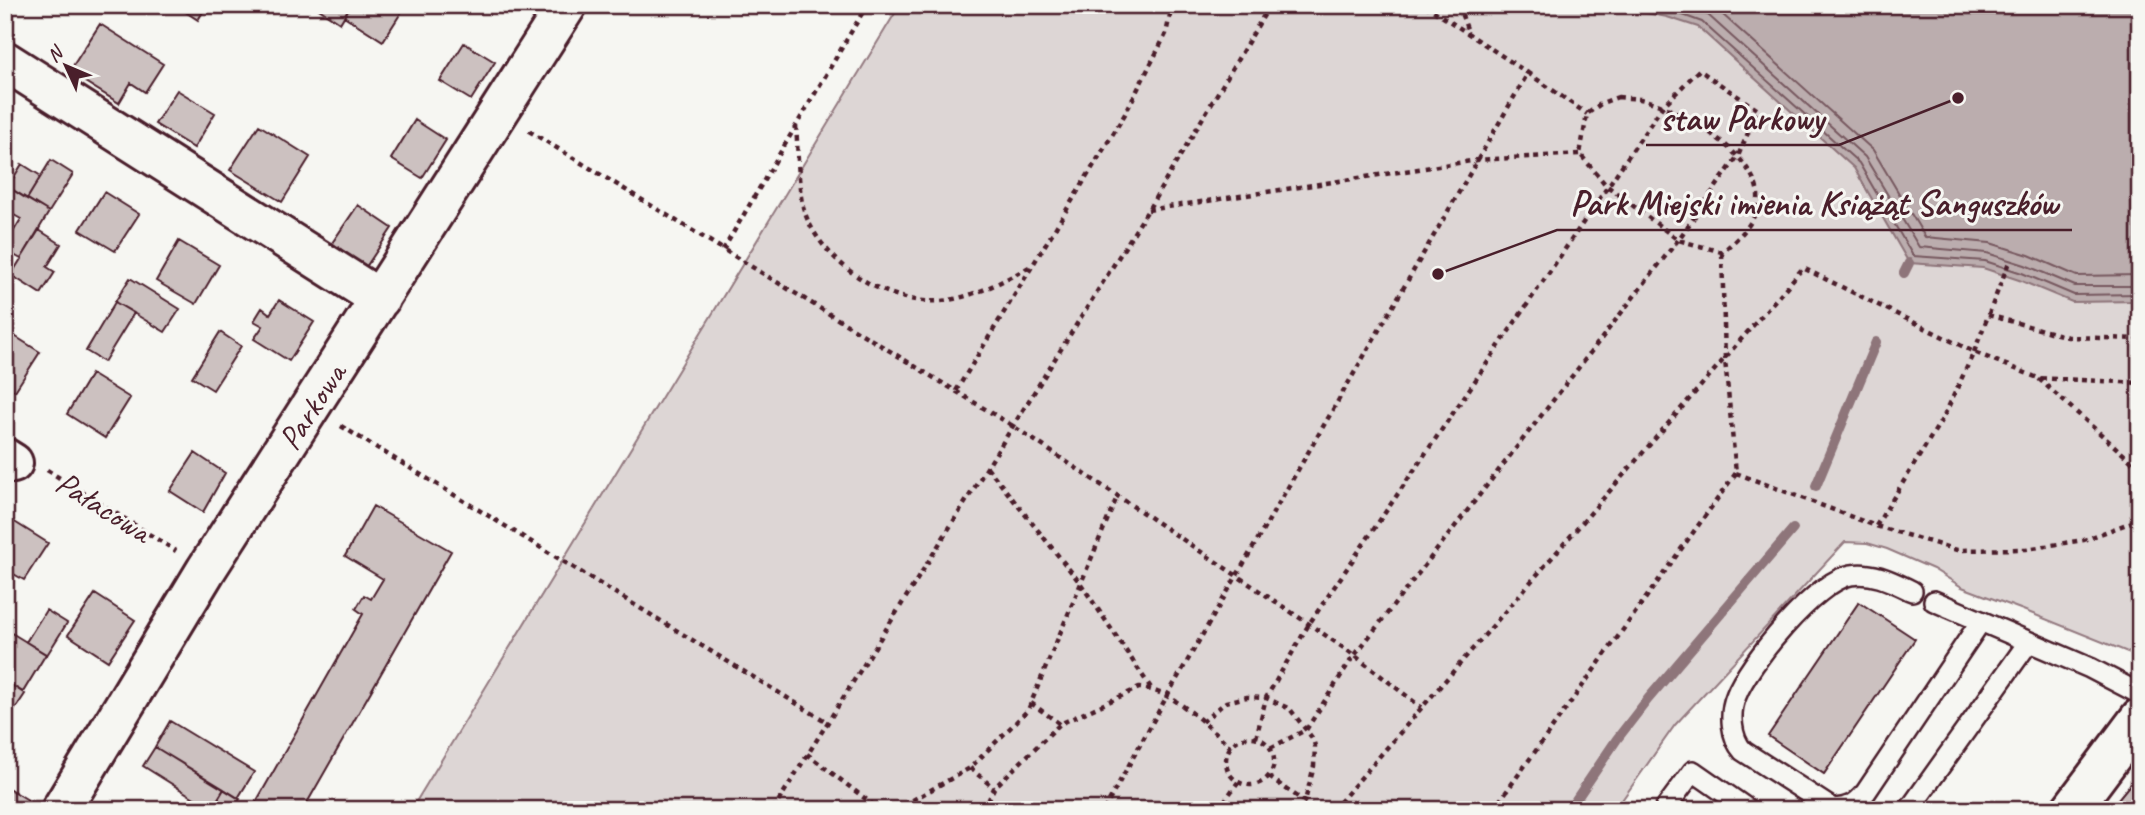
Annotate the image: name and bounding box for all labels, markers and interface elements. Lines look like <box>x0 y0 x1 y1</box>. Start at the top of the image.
north arrow <box>32 32 102 102</box>
text: N <box>42 40 69 67</box>
callout: staw Parkowy <box>1646 89 1839 145</box>
text: staw Parkowy <box>1660 96 1827 141</box>
callout: Park Miejski imienia Książąt Sanguszków <box>1557 174 2072 230</box>
text: Park Miejski imienia Książąt Sanguszków <box>1570 181 2061 226</box>
street label: Parkowa <box>268 353 357 458</box>
street label: Pałacowa <box>48 461 161 554</box>

